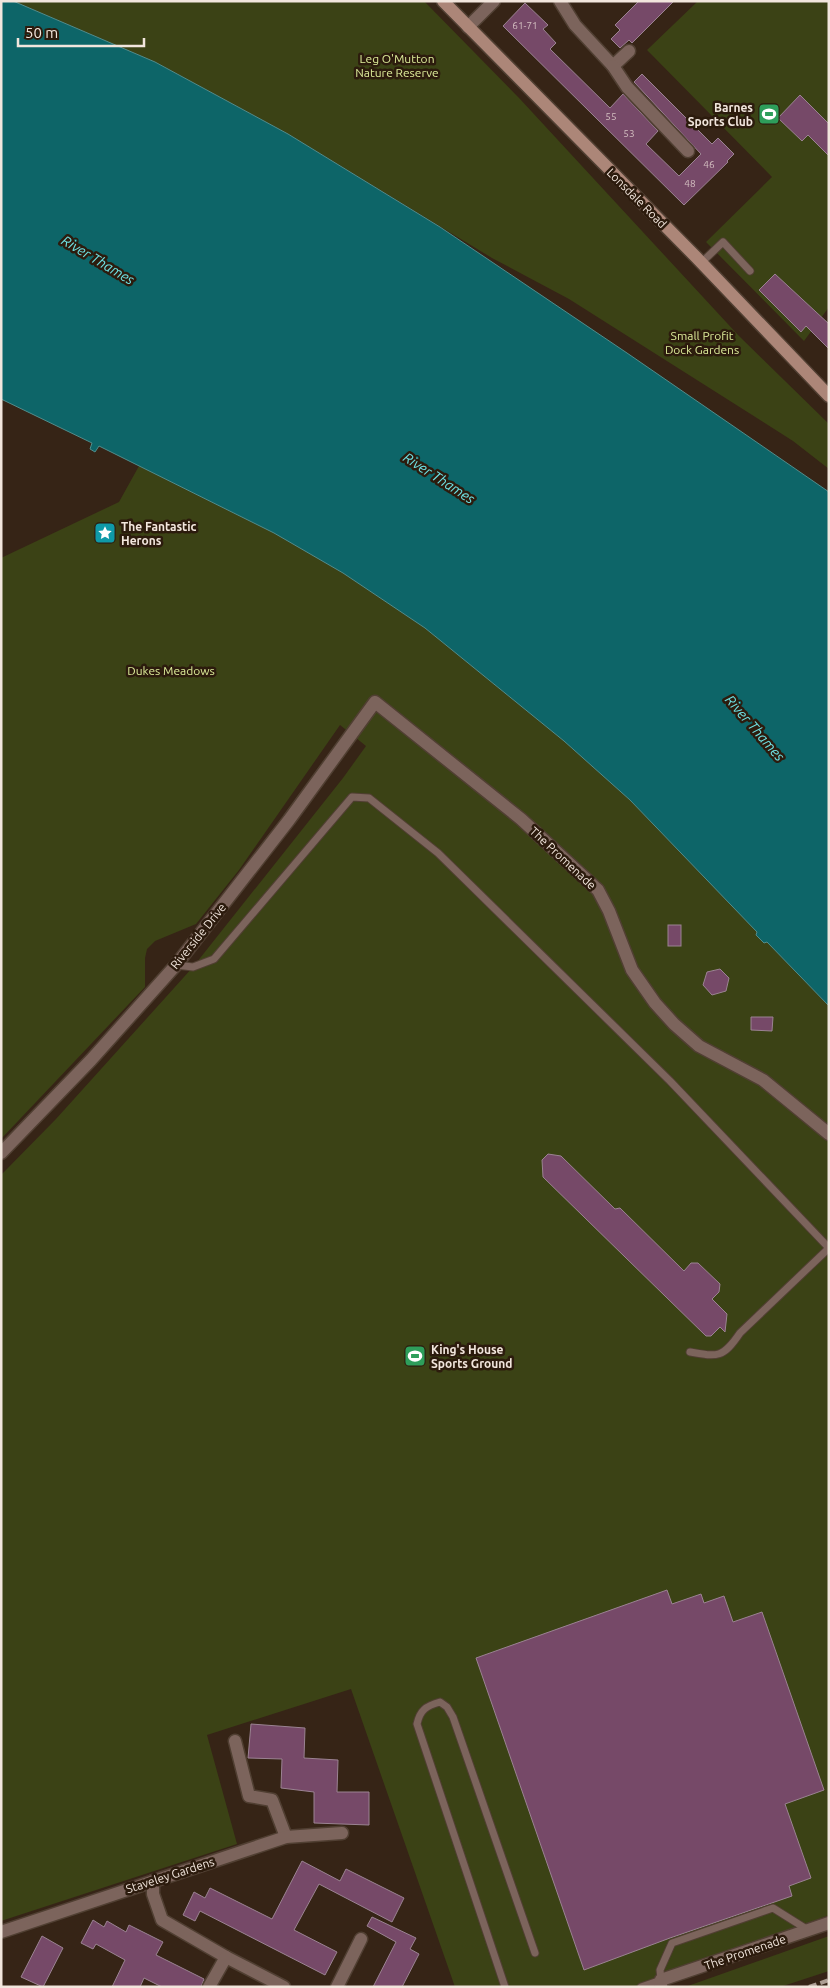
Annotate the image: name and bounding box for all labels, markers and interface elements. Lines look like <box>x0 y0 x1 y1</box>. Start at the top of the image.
scale bar <box>18 15 144 47</box>
house number: 61-71 <box>512 20 538 31</box>
text: 50 m <box>25 24 58 41</box>
park label: Leg O'Mutton Nature Reserve <box>355 52 439 79</box>
place label: Barnes Sports Club <box>688 101 753 128</box>
sports icon: Barnes Sports Club <box>757 102 781 126</box>
house number: 55 <box>605 111 617 122</box>
house number: 53 <box>623 128 635 139</box>
house number: 46 <box>703 159 715 170</box>
street label: Lonsdale Road <box>605 166 669 230</box>
house number: 48 <box>684 178 696 189</box>
water label: River Thames <box>59 232 137 288</box>
park label: Small Profit Dock Gardens <box>665 329 739 356</box>
water label: River Thames <box>400 449 478 507</box>
place label: The Fantastic Herons <box>121 520 197 547</box>
place icon: The Fantastic Herons <box>93 521 117 545</box>
park label: Dukes Meadows <box>127 664 215 677</box>
water label: River Thames <box>722 692 788 764</box>
street label: The Promenade <box>527 824 599 892</box>
street label: Riverside Drive <box>168 901 228 971</box>
place label: King's House Sports Ground <box>431 1343 512 1370</box>
sports icon: King's House Sports Ground <box>403 1344 427 1368</box>
street label: Staveley Gardens <box>124 1855 216 1895</box>
street label: The Promenade <box>703 1932 787 1972</box>

